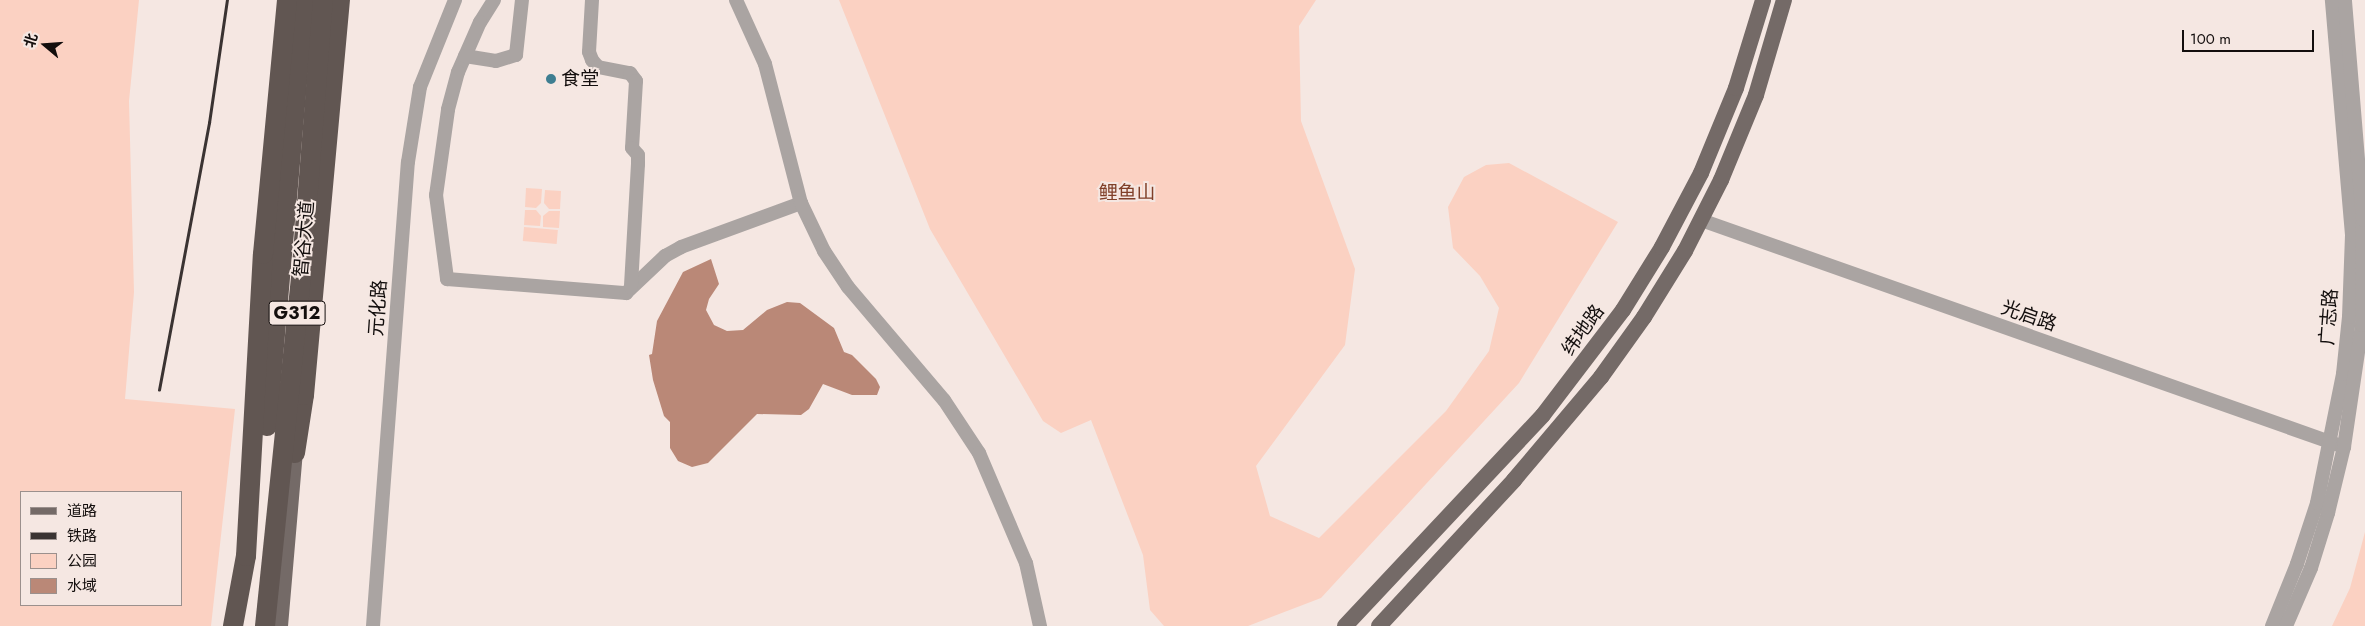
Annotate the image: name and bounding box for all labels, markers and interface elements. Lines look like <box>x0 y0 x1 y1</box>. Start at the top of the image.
north arrow <box>20 20 70 70</box>
scale bar <box>2185 20 2318 52</box>
text: 100 m <box>2190 28 2231 50</box>
text: 北 <box>19 31 42 50</box>
place label: 食堂 <box>561 68 599 90</box>
marker: 食堂 <box>545 73 557 85</box>
park label: 鲤鱼山 <box>1099 182 1155 204</box>
street label: 智谷大道 <box>289 200 319 278</box>
street label: 元化路 <box>365 279 391 337</box>
street label: 广志路 <box>2316 288 2342 346</box>
street label: 光启路 <box>1998 296 2060 336</box>
road number: G312 <box>268 298 326 328</box>
street label: 纬地路 <box>1557 300 1609 360</box>
legend <box>20 491 182 606</box>
text: 道路 <box>67 500 97 522</box>
text: 铁路 <box>67 525 97 547</box>
text: 公园 <box>67 550 97 572</box>
text: 水域 <box>67 575 97 597</box>

